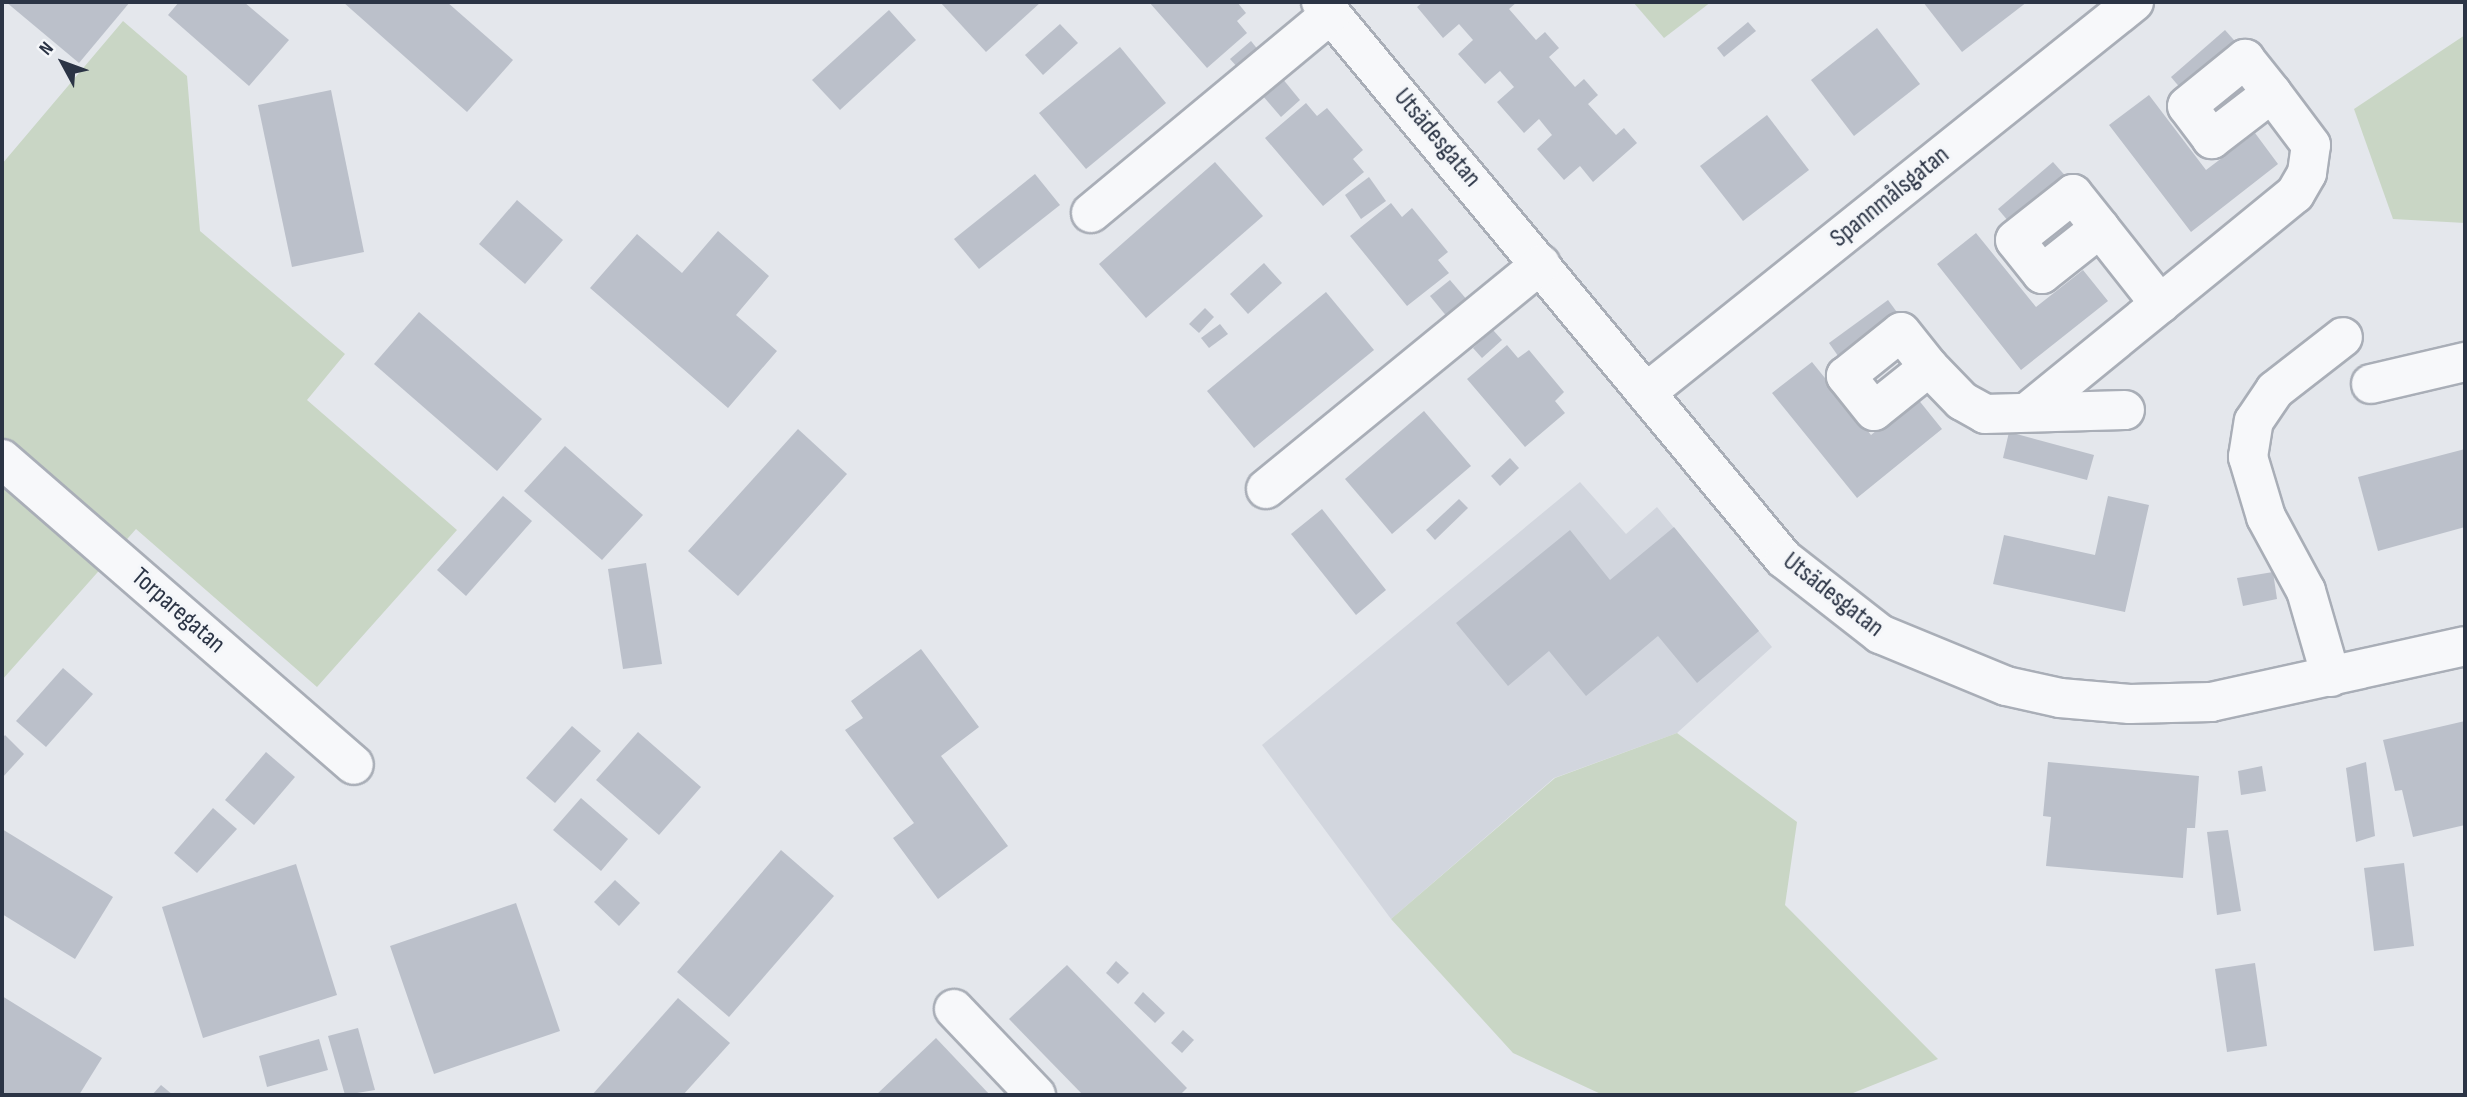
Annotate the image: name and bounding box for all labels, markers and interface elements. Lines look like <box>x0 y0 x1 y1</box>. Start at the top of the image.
north arrow <box>28 28 98 98</box>
text: N <box>35 38 59 60</box>
street label: Utsädesgatan <box>1387 82 1487 194</box>
street label: Spannmålsgatan <box>1824 140 1956 254</box>
street label: Utsädesgatan <box>1776 546 1890 644</box>
street label: Torparegatan <box>125 562 231 660</box>

